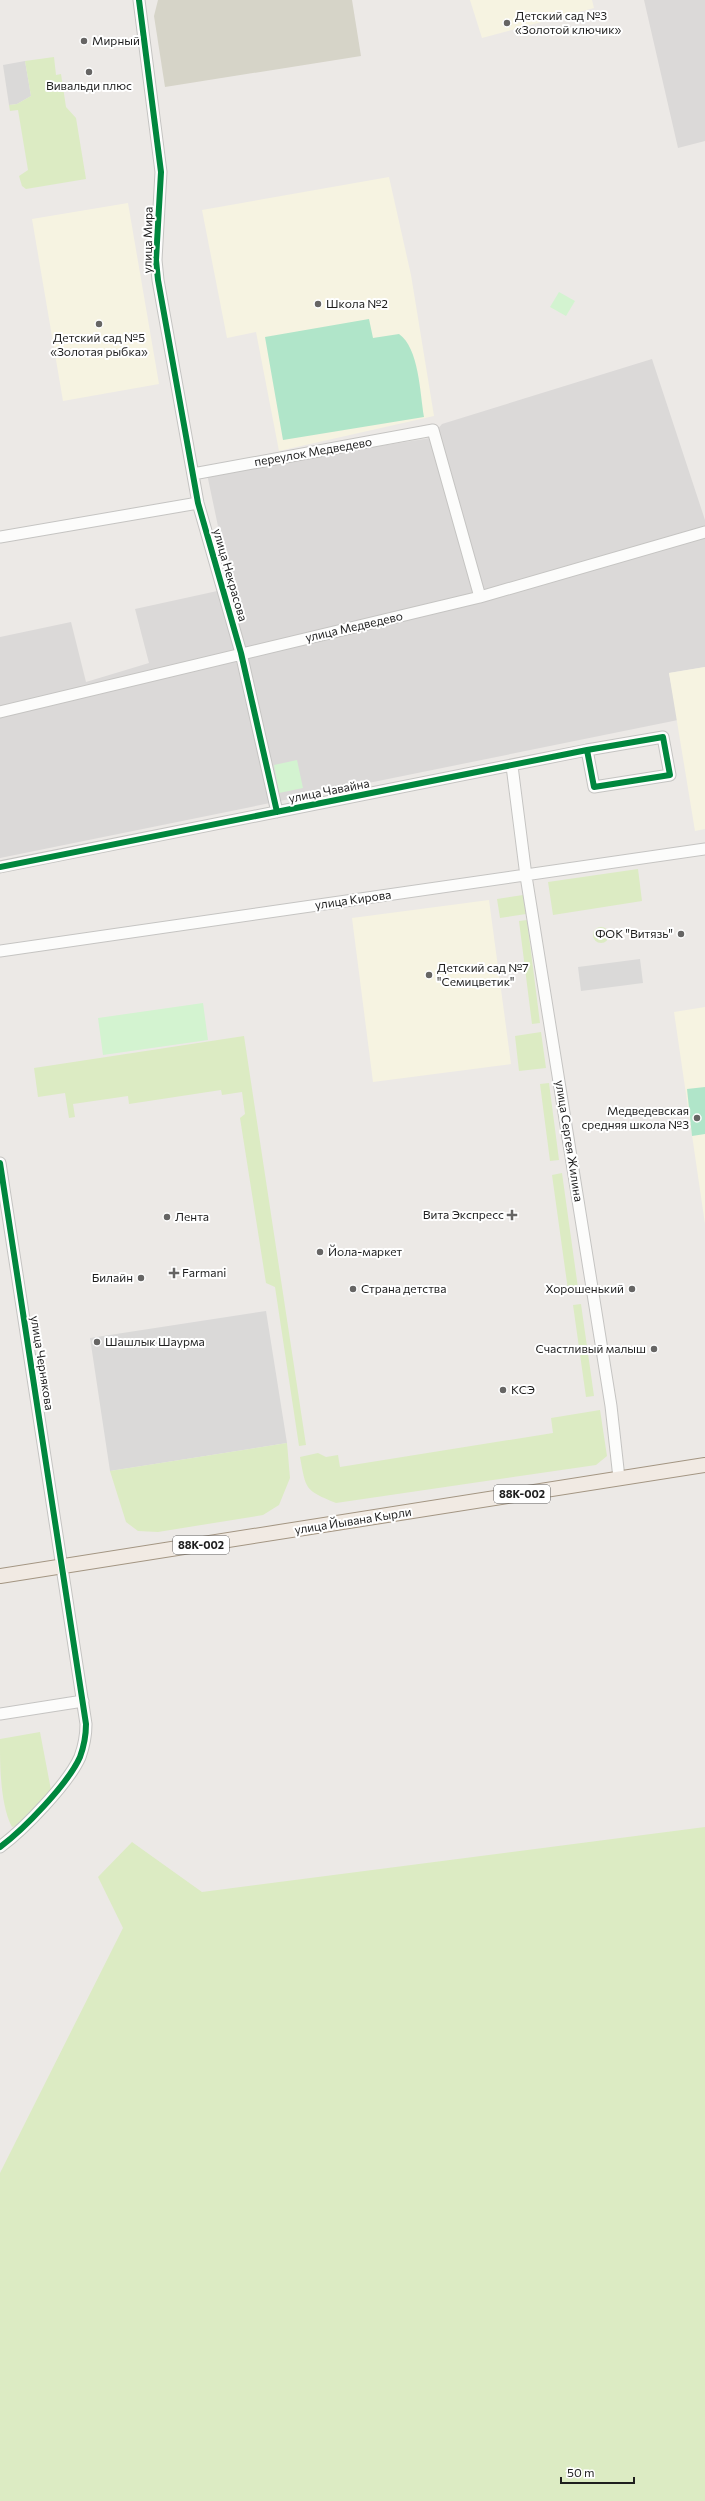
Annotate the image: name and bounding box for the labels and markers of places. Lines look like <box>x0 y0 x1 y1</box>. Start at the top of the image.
place label: Детский сад №3 «Золотой ключик» <box>515 8 622 36</box>
marker: Детский сад №3 «Золотой ключик» <box>502 18 512 28</box>
place label: Мирный <box>92 33 140 47</box>
marker: Мирный <box>79 36 89 46</box>
marker: Вивальди плюс <box>84 67 94 77</box>
place label: Вивальди плюс <box>46 78 132 92</box>
place label: Школа №2 <box>326 296 388 310</box>
marker: Школа №2 <box>313 299 323 309</box>
marker: Детский сад №5 «Золотая рыбка» <box>94 319 104 329</box>
place label: Детский сад №5 «Золотая рыбка» <box>50 330 148 358</box>
place label: ФОК "Витязь" <box>595 926 673 940</box>
marker: ФОК "Витязь" <box>676 929 686 939</box>
place label: Детский сад №7 "Семицветик" <box>437 960 529 988</box>
marker: Детский сад №7 "Семицветик" <box>424 970 434 980</box>
place label: Медведевская средняя школа №3 <box>581 1103 689 1131</box>
marker: Медведевская средняя школа №3 <box>692 1113 702 1123</box>
place label: Вита Экспресс <box>423 1207 504 1221</box>
place label: Лента <box>175 1209 209 1223</box>
marker: Вита Экспресс <box>507 1210 517 1220</box>
marker: Лента <box>162 1212 172 1222</box>
place label: Йола-маркет <box>328 1244 403 1258</box>
marker: Йола-маркет <box>315 1247 325 1257</box>
place label: Farmani <box>182 1265 226 1279</box>
marker: Farmani <box>169 1268 179 1278</box>
place label: Билайн <box>92 1270 133 1284</box>
marker: Билайн <box>136 1273 146 1283</box>
place label: Страна детства <box>361 1281 446 1295</box>
place label: Хорошенький <box>545 1281 624 1295</box>
marker: Страна детства <box>348 1284 358 1294</box>
marker: Хорошенький <box>627 1284 637 1294</box>
place label: Шашлык Шаурма <box>105 1334 205 1348</box>
marker: Шашлык Шаурма <box>92 1337 102 1347</box>
place label: Счастливый малыш <box>535 1341 646 1355</box>
marker: Счастливый малыш <box>649 1344 659 1354</box>
place label: КСЭ <box>511 1382 535 1396</box>
marker: КСЭ <box>498 1385 508 1395</box>

